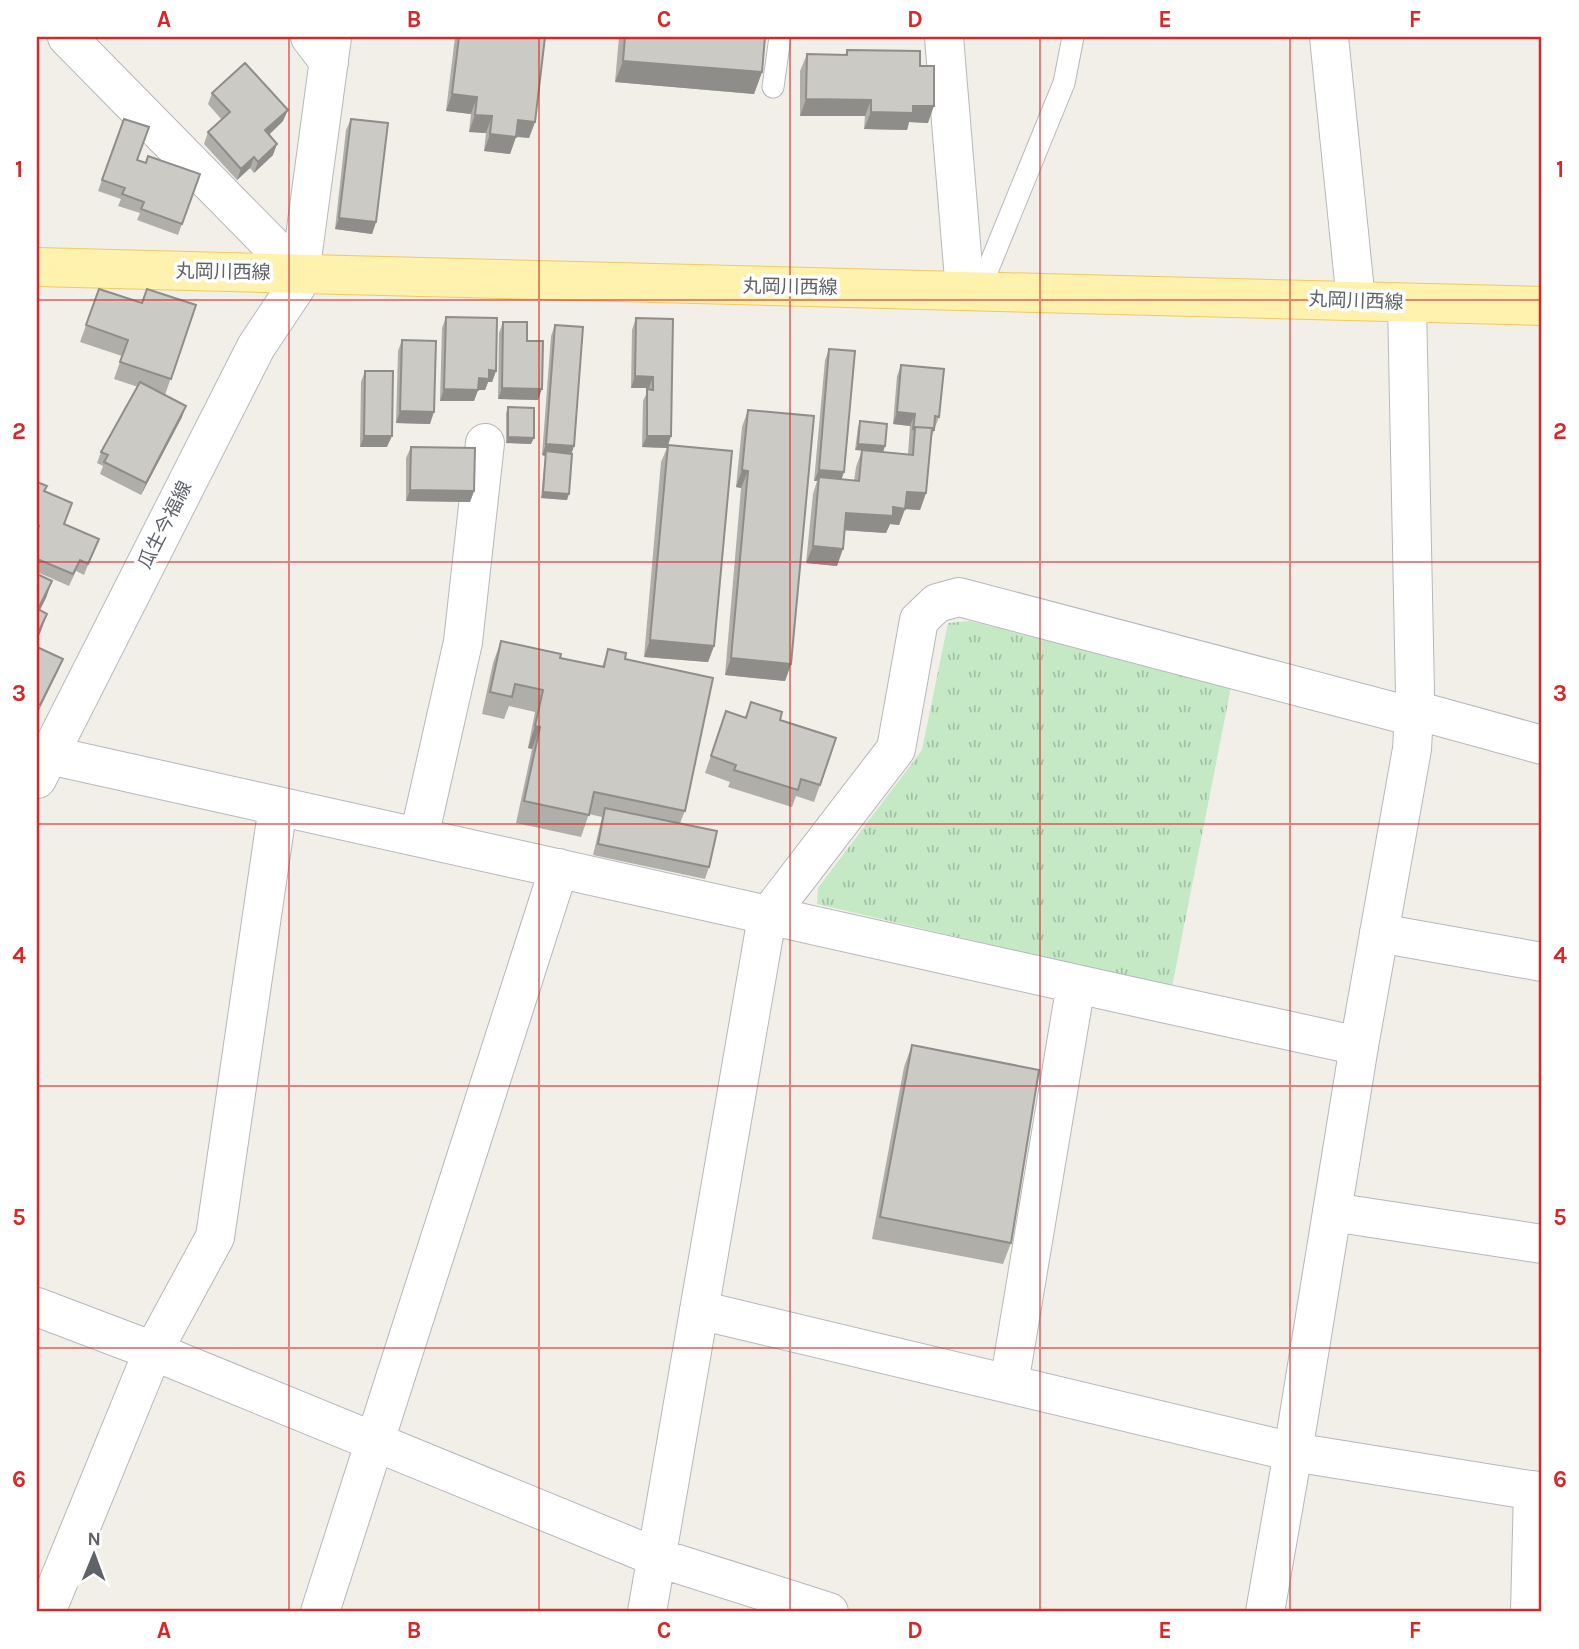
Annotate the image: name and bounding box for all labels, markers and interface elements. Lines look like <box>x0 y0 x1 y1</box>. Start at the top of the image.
text: A <box>157 6 171 33</box>
text: B <box>407 6 421 33</box>
text: C <box>657 6 671 33</box>
text: D <box>907 6 923 33</box>
text: E <box>1158 6 1172 33</box>
text: F <box>1409 6 1421 33</box>
text: 1 <box>15 156 23 183</box>
text: 1 <box>1556 156 1564 183</box>
street label: 丸岡川西線 <box>175 260 271 284</box>
street label: 丸岡川西線 <box>742 275 838 299</box>
street label: 丸岡川西線 <box>1308 288 1404 314</box>
text: 2 <box>12 418 26 445</box>
text: 2 <box>1553 418 1567 445</box>
street label: 瓜生今福線 <box>134 478 196 572</box>
text: 3 <box>12 680 26 707</box>
text: 3 <box>1553 680 1567 707</box>
text: 4 <box>12 942 26 969</box>
text: 4 <box>1553 942 1567 969</box>
text: 5 <box>12 1204 26 1231</box>
text: 5 <box>1553 1204 1567 1231</box>
text: 6 <box>12 1466 26 1493</box>
text: 6 <box>1553 1466 1567 1493</box>
north arrow <box>60 1520 130 1590</box>
text: N <box>87 1528 101 1550</box>
text: A <box>157 1617 171 1644</box>
text: B <box>407 1617 421 1644</box>
text: C <box>657 1617 671 1644</box>
text: D <box>907 1617 923 1644</box>
text: E <box>1158 1617 1172 1644</box>
text: F <box>1409 1617 1421 1644</box>

